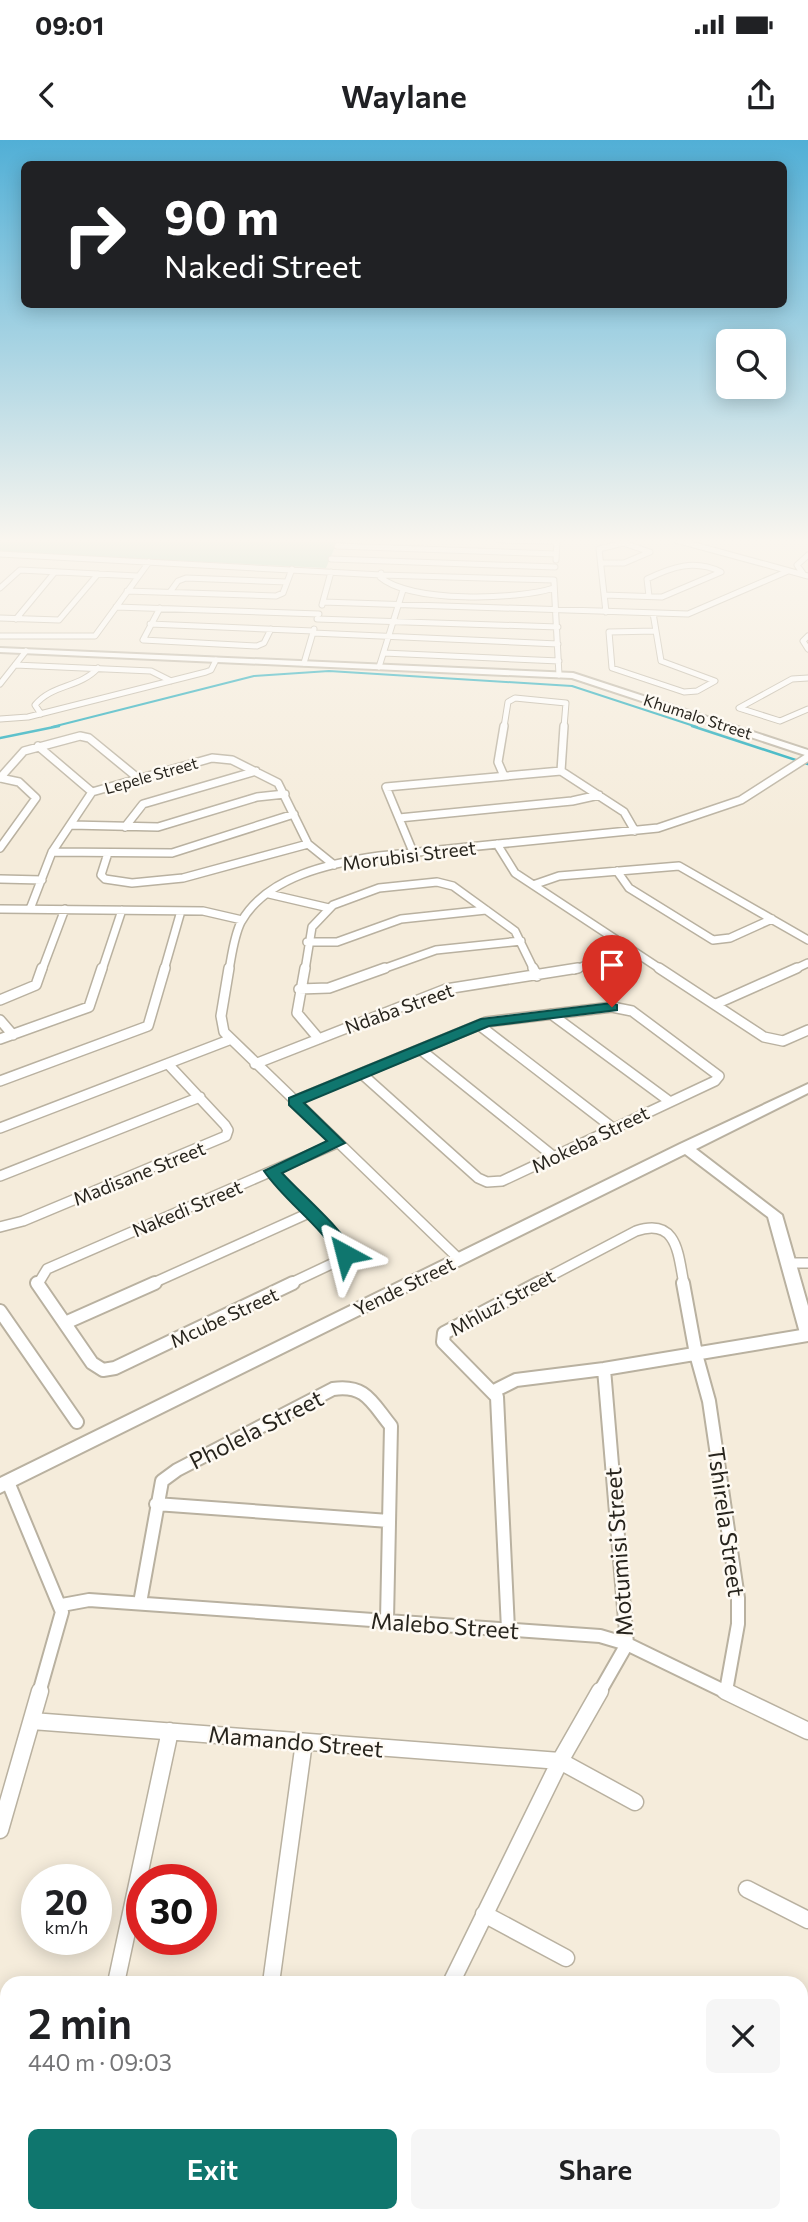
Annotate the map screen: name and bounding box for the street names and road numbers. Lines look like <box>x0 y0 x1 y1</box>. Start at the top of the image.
street label: Khumalo Street <box>641 689 755 743</box>
street label: Lepele Street <box>102 752 200 797</box>
street label: Morubisi Street <box>341 835 477 875</box>
street label: Ndaba Street <box>342 978 457 1038</box>
street label: Mokeba Street <box>527 1101 653 1177</box>
street label: Madisane Street <box>69 1136 209 1210</box>
street label: Nakedi Street <box>128 1174 246 1242</box>
street label: Yende Street <box>350 1251 459 1320</box>
street label: Mhluzi Street <box>446 1264 559 1340</box>
street label: Mcube Street <box>166 1282 282 1352</box>
street label: Pholela Street <box>184 1383 328 1475</box>
street label: Tshirela Street <box>703 1445 751 1599</box>
street label: Motumisi Street <box>598 1466 638 1638</box>
street label: Malebo Street <box>370 1606 520 1644</box>
street label: Mamando Street <box>207 1719 385 1763</box>

